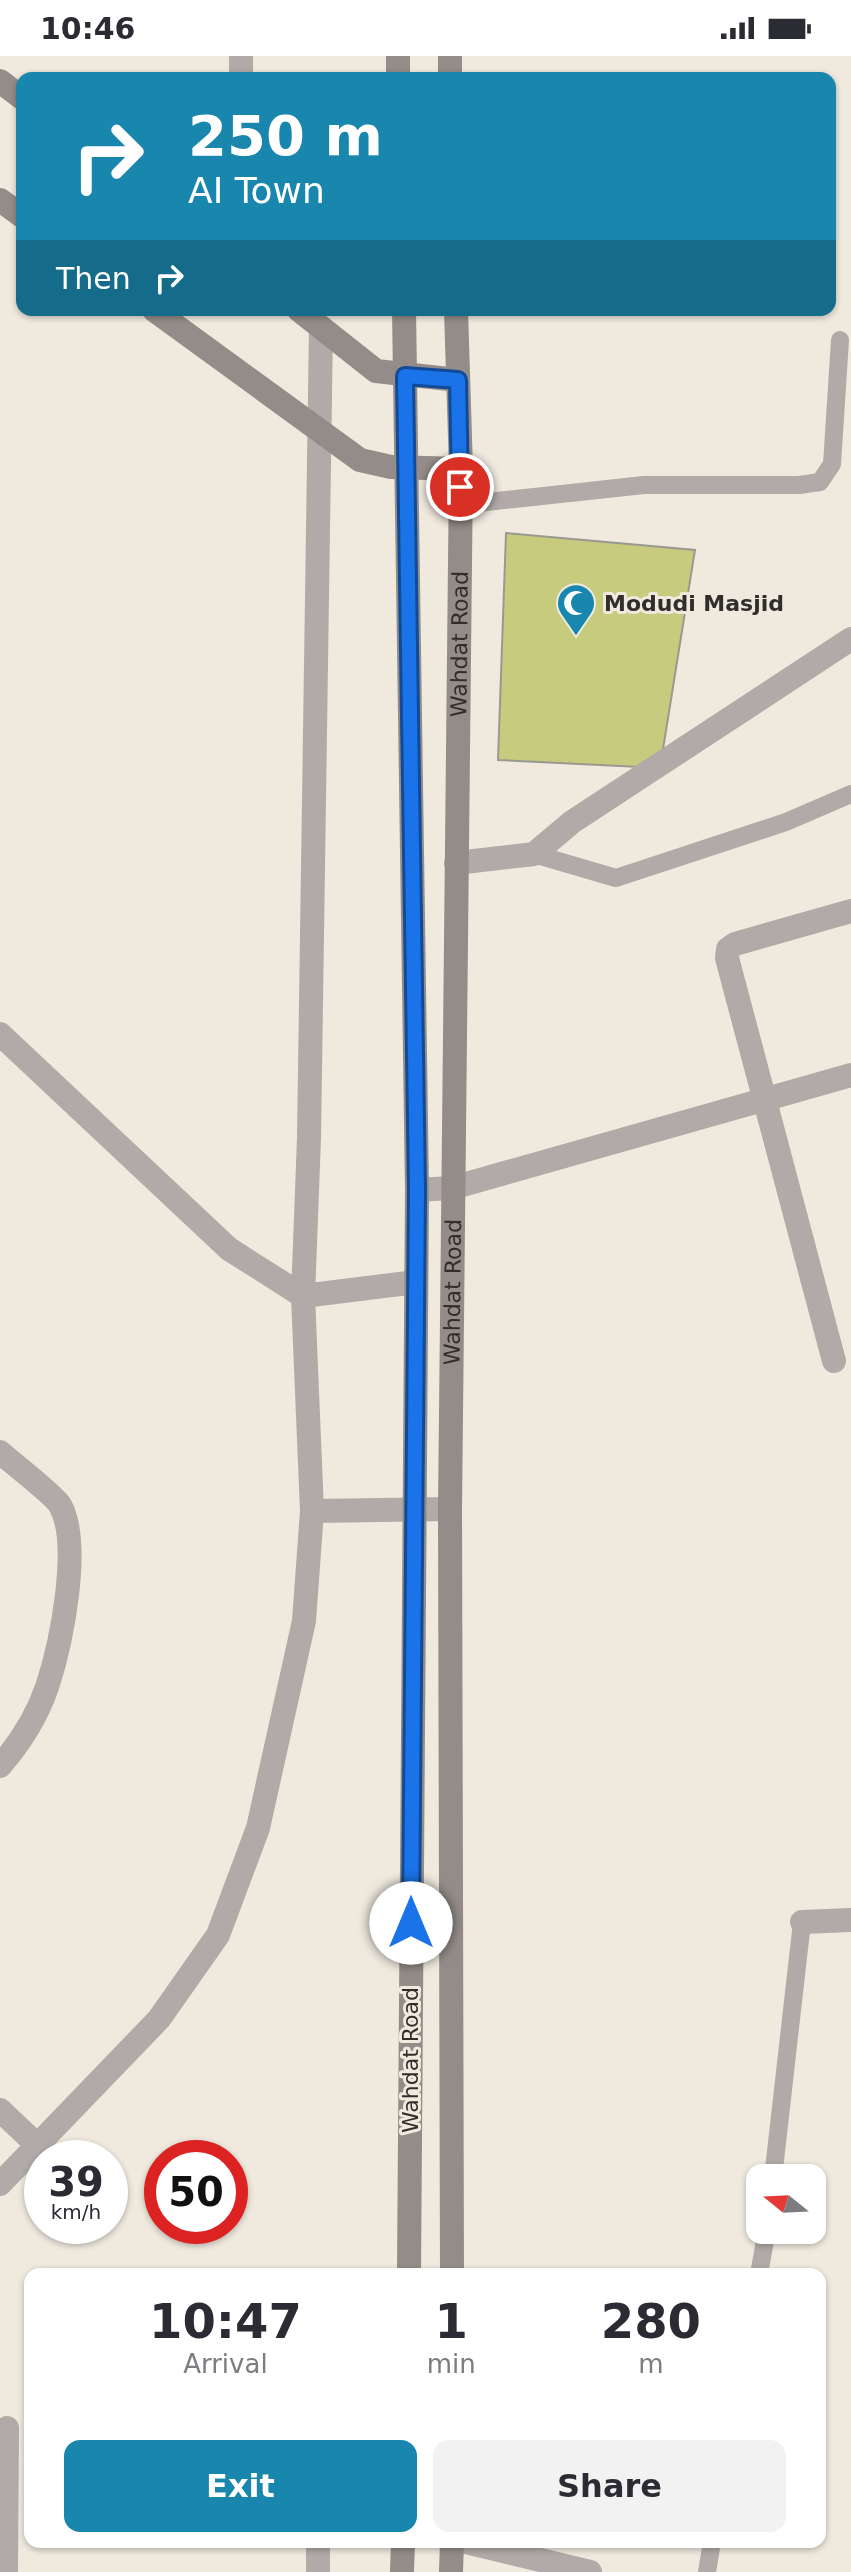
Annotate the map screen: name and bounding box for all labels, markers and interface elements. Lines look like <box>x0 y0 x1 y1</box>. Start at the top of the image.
text: 10:46 <box>40 11 136 46</box>
text: 250 m <box>188 103 383 168</box>
icon: right <box>56 104 160 208</box>
text: AI Town <box>188 170 325 211</box>
icon: right <box>147 256 191 300</box>
text: Then <box>56 261 131 296</box>
pin <box>426 453 494 521</box>
icon: arrive <box>438 465 482 509</box>
street label: Wahdat Road <box>446 571 472 717</box>
mosque icon: Modudi Masjid <box>555 582 597 637</box>
place label: Modudi Masjid <box>604 591 784 616</box>
street label: Wahdat Road <box>439 1219 466 1365</box>
position arrow <box>369 1881 453 1965</box>
street label: Wahdat Road <box>398 1987 423 2133</box>
speed limit sign: 50 <box>144 2140 248 2244</box>
text: 39 <box>48 2159 104 2205</box>
north arrow <box>746 2164 826 2244</box>
map controls <box>746 2164 826 2244</box>
text: km/h <box>51 2200 101 2224</box>
text: 10:47 <box>149 2293 302 2349</box>
text: 1 <box>435 2293 468 2349</box>
text: 280 <box>601 2293 701 2349</box>
text: Arrival <box>183 2349 268 2379</box>
text: min <box>427 2349 476 2379</box>
text: m <box>638 2349 664 2379</box>
button: Exit <box>64 2440 417 2532</box>
button: Share <box>433 2440 786 2532</box>

